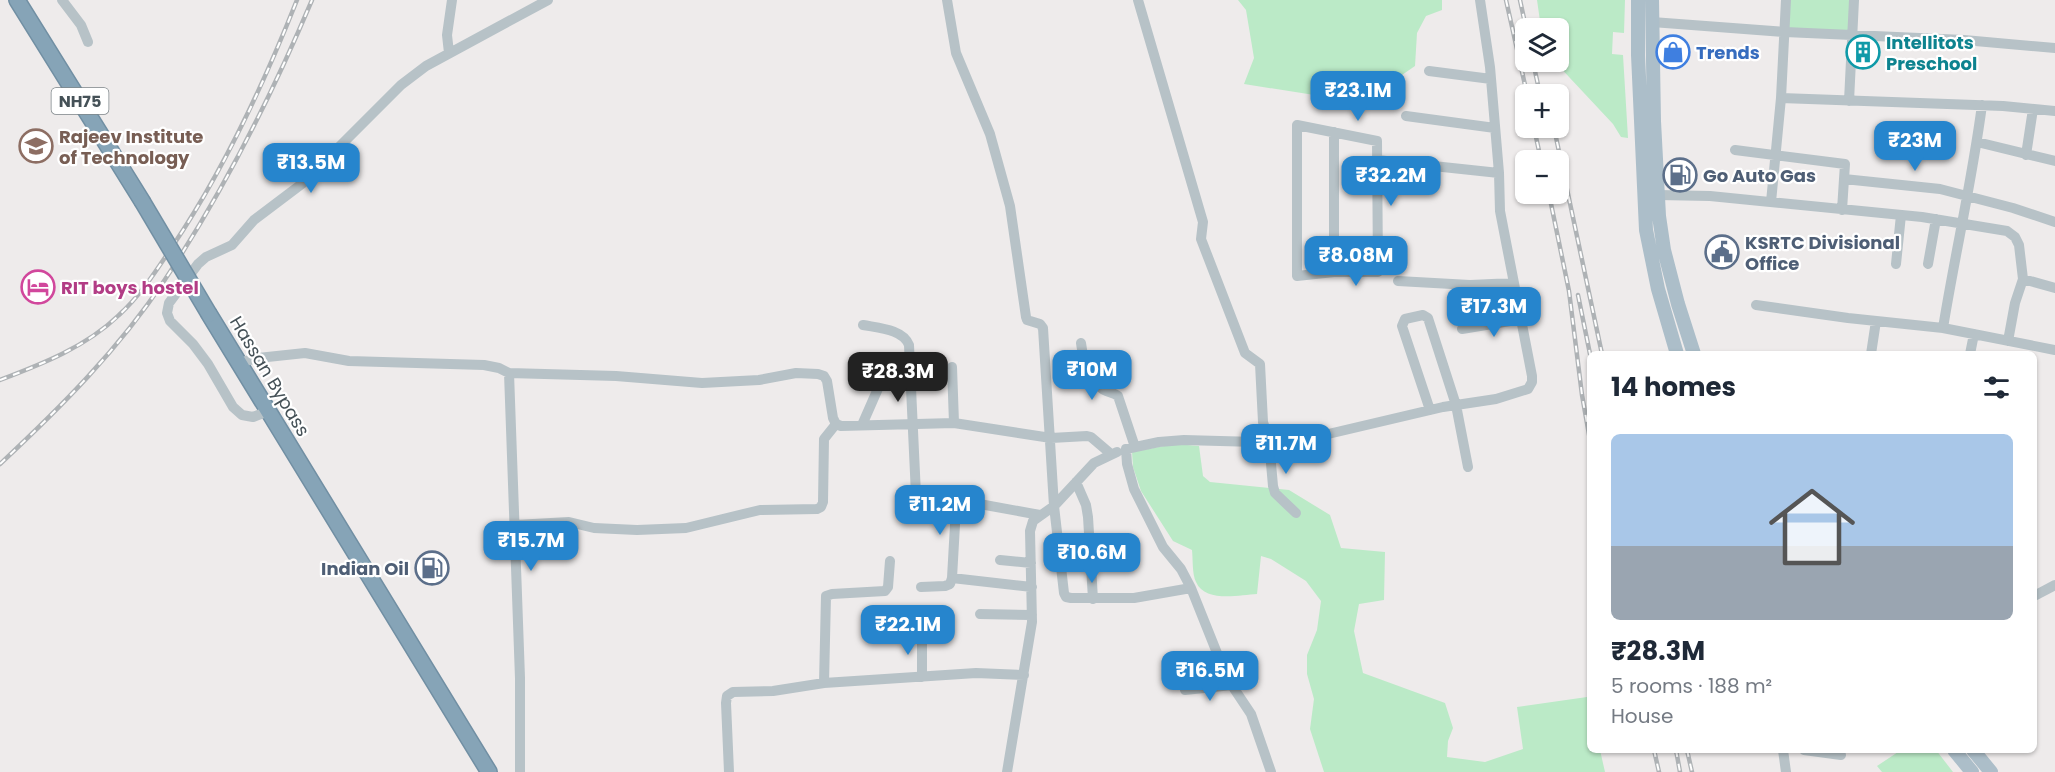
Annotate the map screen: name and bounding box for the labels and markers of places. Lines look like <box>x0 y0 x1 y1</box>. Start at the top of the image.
place label: Intellitots Preschool <box>1886 30 1977 76</box>
shop icon: Trends <box>1655 34 1691 70</box>
building icon: Intellitots Preschool <box>1845 34 1881 70</box>
place label: Trends <box>1696 40 1760 65</box>
pin: ₹23.1M <box>1309 71 1407 122</box>
pin: ₹23M <box>1879 121 1951 172</box>
place label: Rajeev Institute of Technology <box>59 124 203 170</box>
school or university icon: Rajeev Institute of Technology <box>18 128 54 164</box>
pin: ₹13.5M <box>262 143 360 194</box>
pin: ₹32.2M <box>1342 156 1440 207</box>
fuel station icon: Go Auto Gas <box>1662 157 1698 193</box>
place label: Go Auto Gas <box>1703 163 1816 188</box>
place label: KSRTC Divisional Office <box>1745 230 1900 276</box>
public building icon: KSRTC Divisional Office <box>1704 234 1740 270</box>
pin: ₹8.08M <box>1307 236 1405 287</box>
hotel icon: RIT boys hostel <box>20 269 56 305</box>
place label: RIT boys hostel <box>61 275 199 300</box>
pin: ₹17.3M <box>1445 287 1543 338</box>
pin: ₹10M <box>1056 350 1128 401</box>
pin: ₹28.3M <box>849 352 947 403</box>
pin: ₹11.7M <box>1237 424 1335 475</box>
pin: ₹11.2M <box>891 485 989 536</box>
pin: ₹15.7M <box>482 521 580 572</box>
pin: ₹10.6M <box>1043 533 1141 584</box>
fuel station icon: Indian Oil <box>414 550 450 586</box>
place label: Indian Oil <box>321 556 409 581</box>
pin: ₹22.1M <box>859 605 957 656</box>
pin: ₹16.5M <box>1161 651 1259 702</box>

